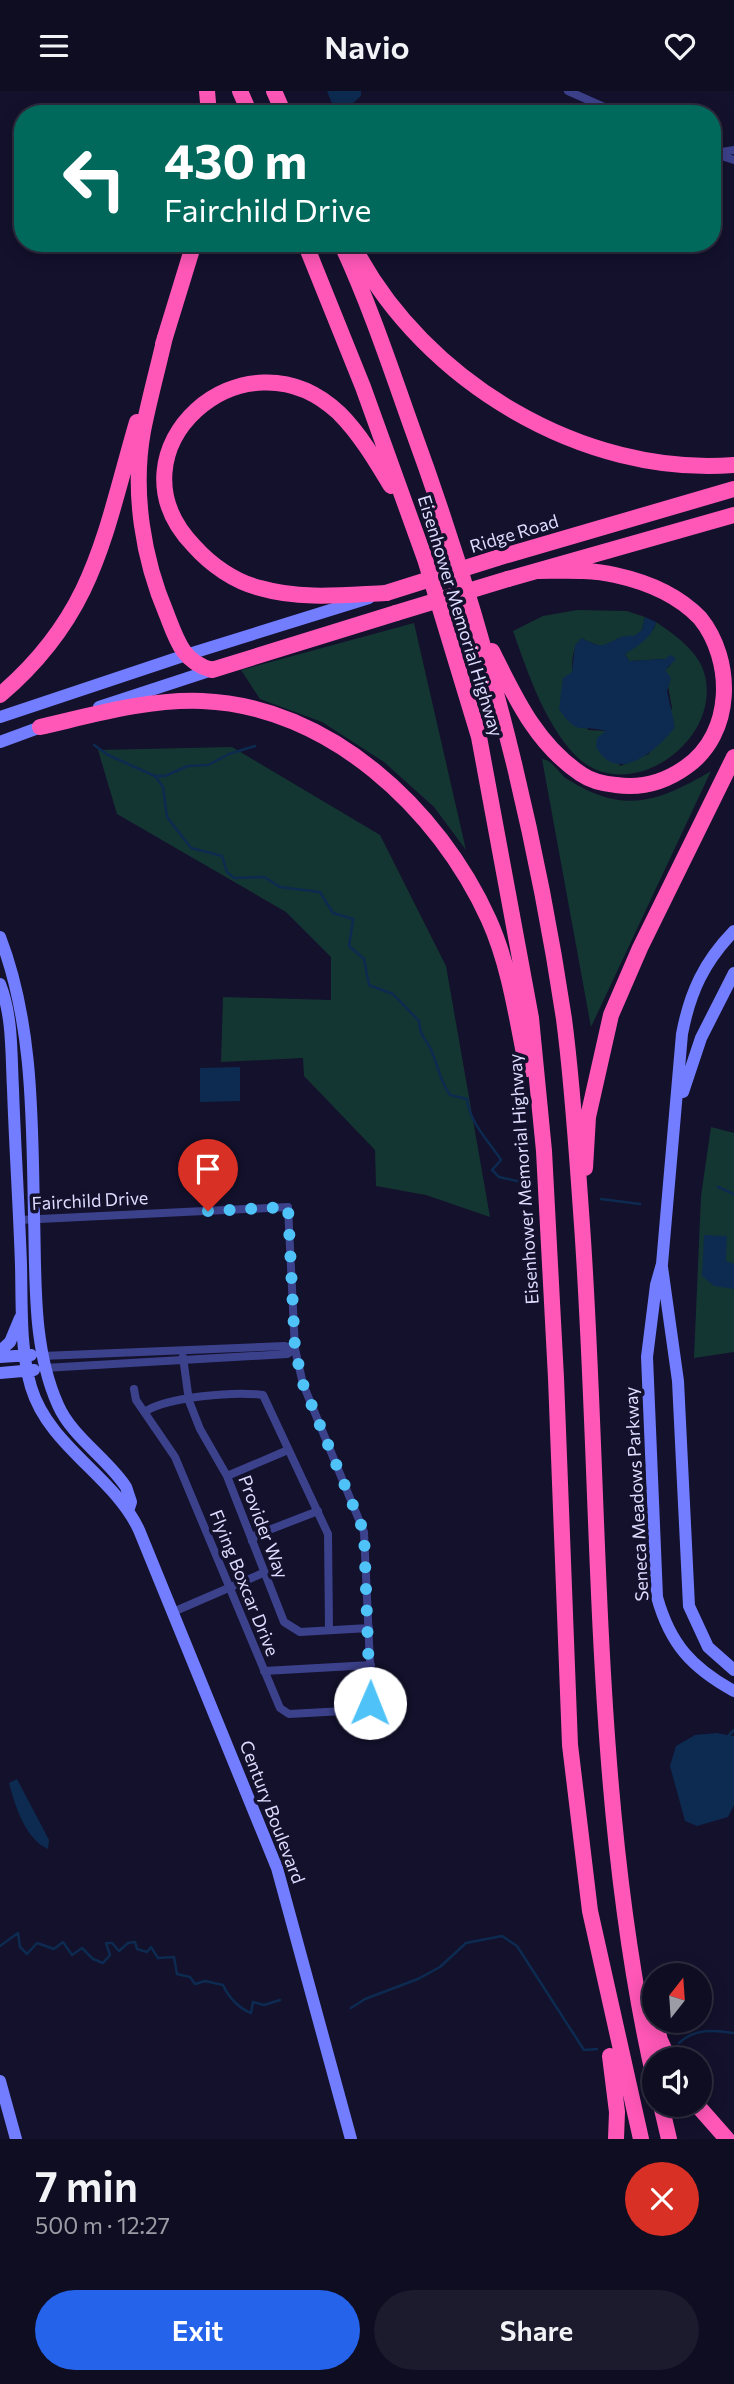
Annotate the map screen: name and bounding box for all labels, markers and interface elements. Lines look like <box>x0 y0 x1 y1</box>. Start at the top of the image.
text: Navio <box>324 26 410 66</box>
icon: menu <box>35 27 73 65</box>
icon: heart <box>661 27 699 65</box>
text: 430 m <box>164 129 307 189</box>
icon: left <box>49 133 140 224</box>
text: Fairchild Drive <box>164 189 371 229</box>
street label: Eisenhower Memorial Highway <box>414 492 508 739</box>
street label: Ridge Road <box>467 509 561 557</box>
street label: Eisenhower Memorial Highway <box>503 1053 543 1305</box>
pin <box>178 1139 238 1211</box>
icon: arrive <box>189 1150 227 1188</box>
street label: Fairchild Drive <box>31 1186 149 1214</box>
street label: Seneca Meadows Parkway <box>619 1386 653 1602</box>
street label: Provider Way <box>234 1472 294 1581</box>
street label: Flying Boxcar Drive <box>206 1506 284 1659</box>
position arrow <box>333 1666 407 1740</box>
street label: Century Boulevard <box>236 1737 310 1886</box>
north arrow <box>642 1963 712 2033</box>
map controls <box>642 1963 712 2117</box>
button: sound <box>642 2047 712 2117</box>
text: 7 min <box>35 2159 138 2211</box>
button: close <box>625 2162 699 2236</box>
text: 500 m · 12:27 <box>35 2211 170 2239</box>
button: Exit <box>35 2290 360 2370</box>
button: Share <box>374 2290 699 2370</box>

